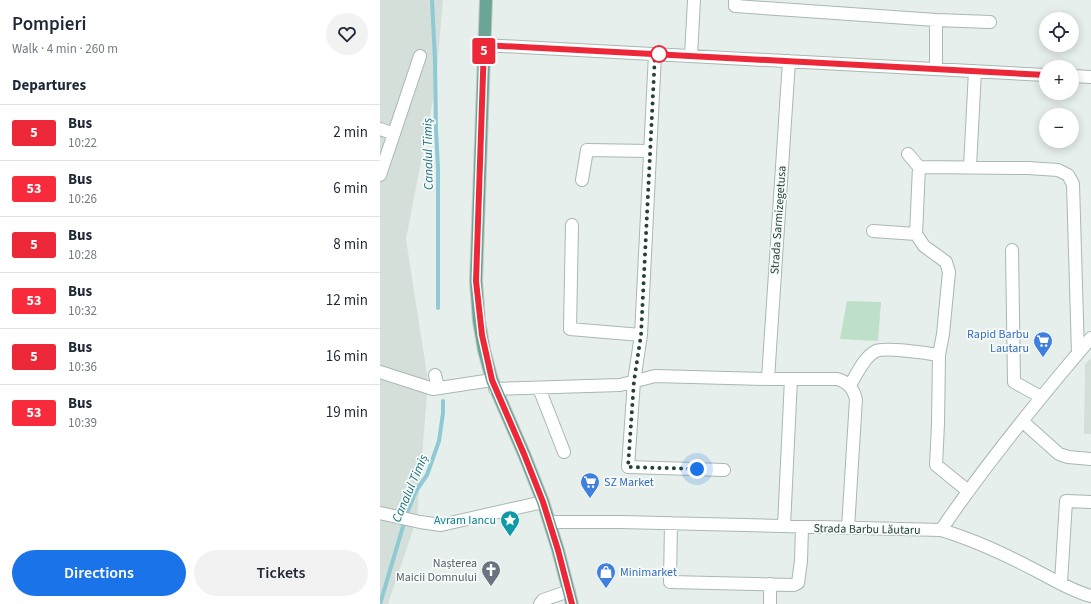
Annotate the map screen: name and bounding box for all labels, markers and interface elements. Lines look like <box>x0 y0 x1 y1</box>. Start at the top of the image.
text: Pompieri <box>12 11 86 38</box>
map controls <box>1039 12 1079 148</box>
button: locate <box>1039 12 1079 52</box>
button: heart <box>326 13 368 55</box>
line badge: 5 <box>471 38 497 64</box>
text: Walk · 4 min · 260 m <box>12 40 118 58</box>
text: 5 <box>480 41 488 61</box>
unlabelled marker <box>650 45 668 63</box>
button: + <box>1039 60 1079 100</box>
text: Departures <box>12 75 86 96</box>
button: − <box>1039 108 1079 148</box>
text: Bus <box>68 113 92 134</box>
water label: Canalul Timiș <box>418 118 438 190</box>
text: 2 min <box>333 122 368 143</box>
text: 5 <box>30 123 38 143</box>
text: 10:22 <box>68 134 97 152</box>
street label: Strada Sarmizegetusa <box>766 165 791 275</box>
text: Bus <box>68 169 92 190</box>
text: 6 min <box>333 178 368 199</box>
text: 53 <box>27 179 41 199</box>
text: 10:26 <box>68 190 97 208</box>
text: Bus <box>68 225 92 246</box>
text: 8 min <box>333 234 368 255</box>
text: 5 <box>30 235 38 255</box>
text: 10:28 <box>68 246 97 264</box>
text: Bus <box>68 281 92 302</box>
text: 12 min <box>326 290 368 311</box>
text: 53 <box>27 291 41 311</box>
text: 10:32 <box>68 302 97 320</box>
place label: Rapid Barbu Lautaru <box>967 326 1029 357</box>
supermarket icon: Rapid Barbu Lautaru <box>1032 330 1054 358</box>
text: Bus <box>68 337 92 358</box>
text: 16 min <box>326 346 368 367</box>
text: 5 <box>30 347 38 367</box>
text: 10:36 <box>68 358 97 376</box>
text: Bus <box>68 393 92 414</box>
text: 19 min <box>326 402 368 423</box>
text: 53 <box>27 403 41 423</box>
text: 10:39 <box>68 414 97 432</box>
water label: Canalul Timiș <box>388 452 432 525</box>
your location <box>687 459 707 479</box>
supermarket icon: SZ Market <box>579 471 601 499</box>
place label: SZ Market <box>604 474 654 491</box>
place icon: Avram Iancu <box>499 509 521 537</box>
place label: Avram Iancu <box>434 512 496 529</box>
street label: Strada Barbu Lăutaru <box>813 520 921 539</box>
button: Directions <box>12 550 186 596</box>
button: Tickets <box>194 550 368 596</box>
place label: Nașterea Maicii Domnului <box>396 555 477 586</box>
church icon: Nașterea Maicii Domnului <box>480 559 502 587</box>
shop icon: Minimarket <box>595 561 617 589</box>
place label: Minimarket <box>620 564 677 581</box>

